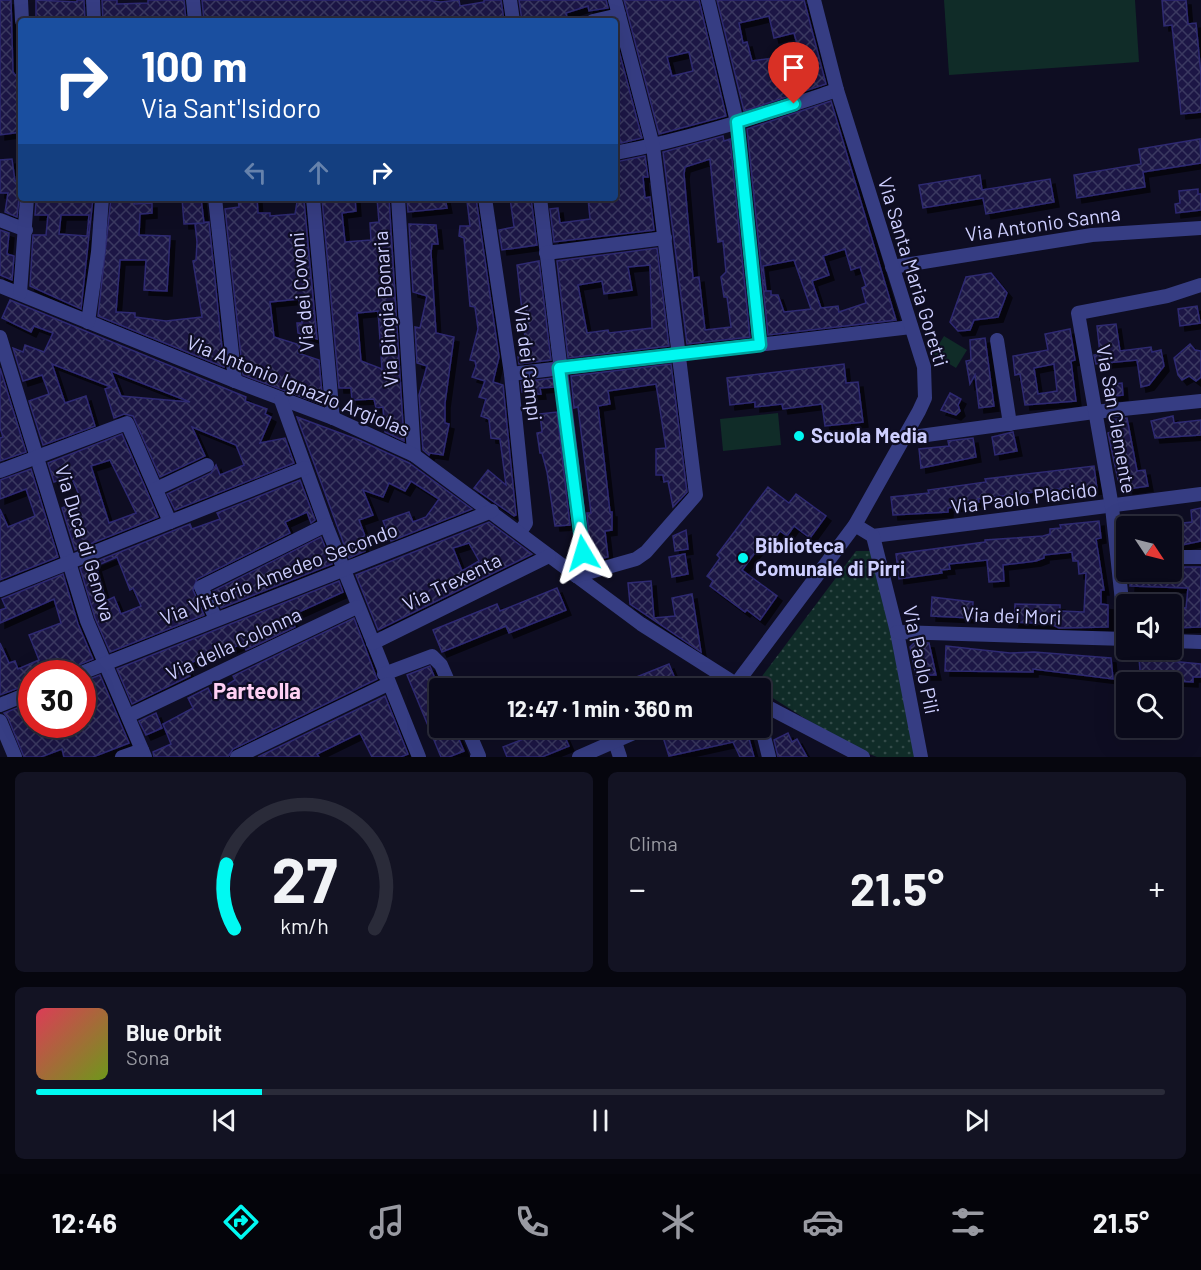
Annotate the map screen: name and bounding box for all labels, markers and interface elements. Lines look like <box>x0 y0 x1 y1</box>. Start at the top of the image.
text: 100 m <box>141 40 247 90</box>
icon: right <box>42 42 120 120</box>
pin <box>768 42 819 104</box>
icon: arrive <box>777 51 810 84</box>
text: Via Sant'Isidoro <box>141 91 321 123</box>
icon: left <box>239 156 272 189</box>
icon: ahead <box>302 156 335 189</box>
icon: right <box>365 156 398 189</box>
street label: Via Santa Maria Goretti <box>874 174 954 369</box>
street label: Via Antonio Sanna <box>964 200 1122 246</box>
street label: Via Bingia Bonaria <box>368 230 402 388</box>
street label: Via dei Covoni <box>284 231 318 353</box>
street label: Via dei Campi <box>510 304 548 422</box>
street label: Via Antonio Ignazio Argiolas <box>183 329 414 441</box>
street label: Via San Clemente <box>1092 343 1142 495</box>
place label: Scuola Media <box>811 423 927 447</box>
marker: Scuola Media <box>792 429 806 443</box>
street label: Via Duca di Genova <box>51 462 121 624</box>
street label: Via Paolo Placido <box>949 476 1099 518</box>
north arrow <box>1116 516 1182 582</box>
map controls <box>1116 516 1182 738</box>
street label: Via Vittorio Amedeo Secondo <box>157 517 401 629</box>
position arrow <box>551 521 615 585</box>
place label: Biblioteca Comunale di Pirri <box>755 533 905 580</box>
street label: Via Trexenta <box>398 547 505 615</box>
marker: Biblioteca Comunale di Pirri <box>736 551 750 565</box>
button: sound <box>1116 594 1182 660</box>
street label: Via della Colonna <box>162 601 305 685</box>
street label: Via dei Mori <box>962 601 1062 629</box>
street label: Via Paolo Pili <box>899 603 945 716</box>
speed limit sign: 30 <box>18 660 96 738</box>
button: search <box>1116 672 1182 738</box>
district label: Parteolla <box>213 677 301 703</box>
text: 12:47 · 1 min · 360 m <box>507 695 693 721</box>
text: Clima <box>629 831 678 855</box>
text: 27 <box>271 841 337 915</box>
text: 21.5° <box>850 861 944 915</box>
text: − <box>629 868 646 908</box>
text: + <box>1149 868 1165 908</box>
text: km/h <box>280 913 328 938</box>
text: Blue Orbit <box>126 1019 222 1045</box>
text: Sona <box>126 1045 170 1069</box>
icon: previous <box>208 1104 241 1137</box>
icon: pause <box>584 1104 617 1137</box>
icon: next <box>960 1104 993 1137</box>
icon: directions <box>220 1201 262 1243</box>
icon: music <box>366 1201 408 1243</box>
icon: phone <box>511 1201 553 1243</box>
icon: climate <box>657 1201 699 1243</box>
icon: car <box>802 1201 844 1243</box>
icon: filters <box>947 1201 989 1243</box>
text: 12:46 <box>52 1206 117 1238</box>
text: 21.5° <box>1093 1206 1149 1238</box>

